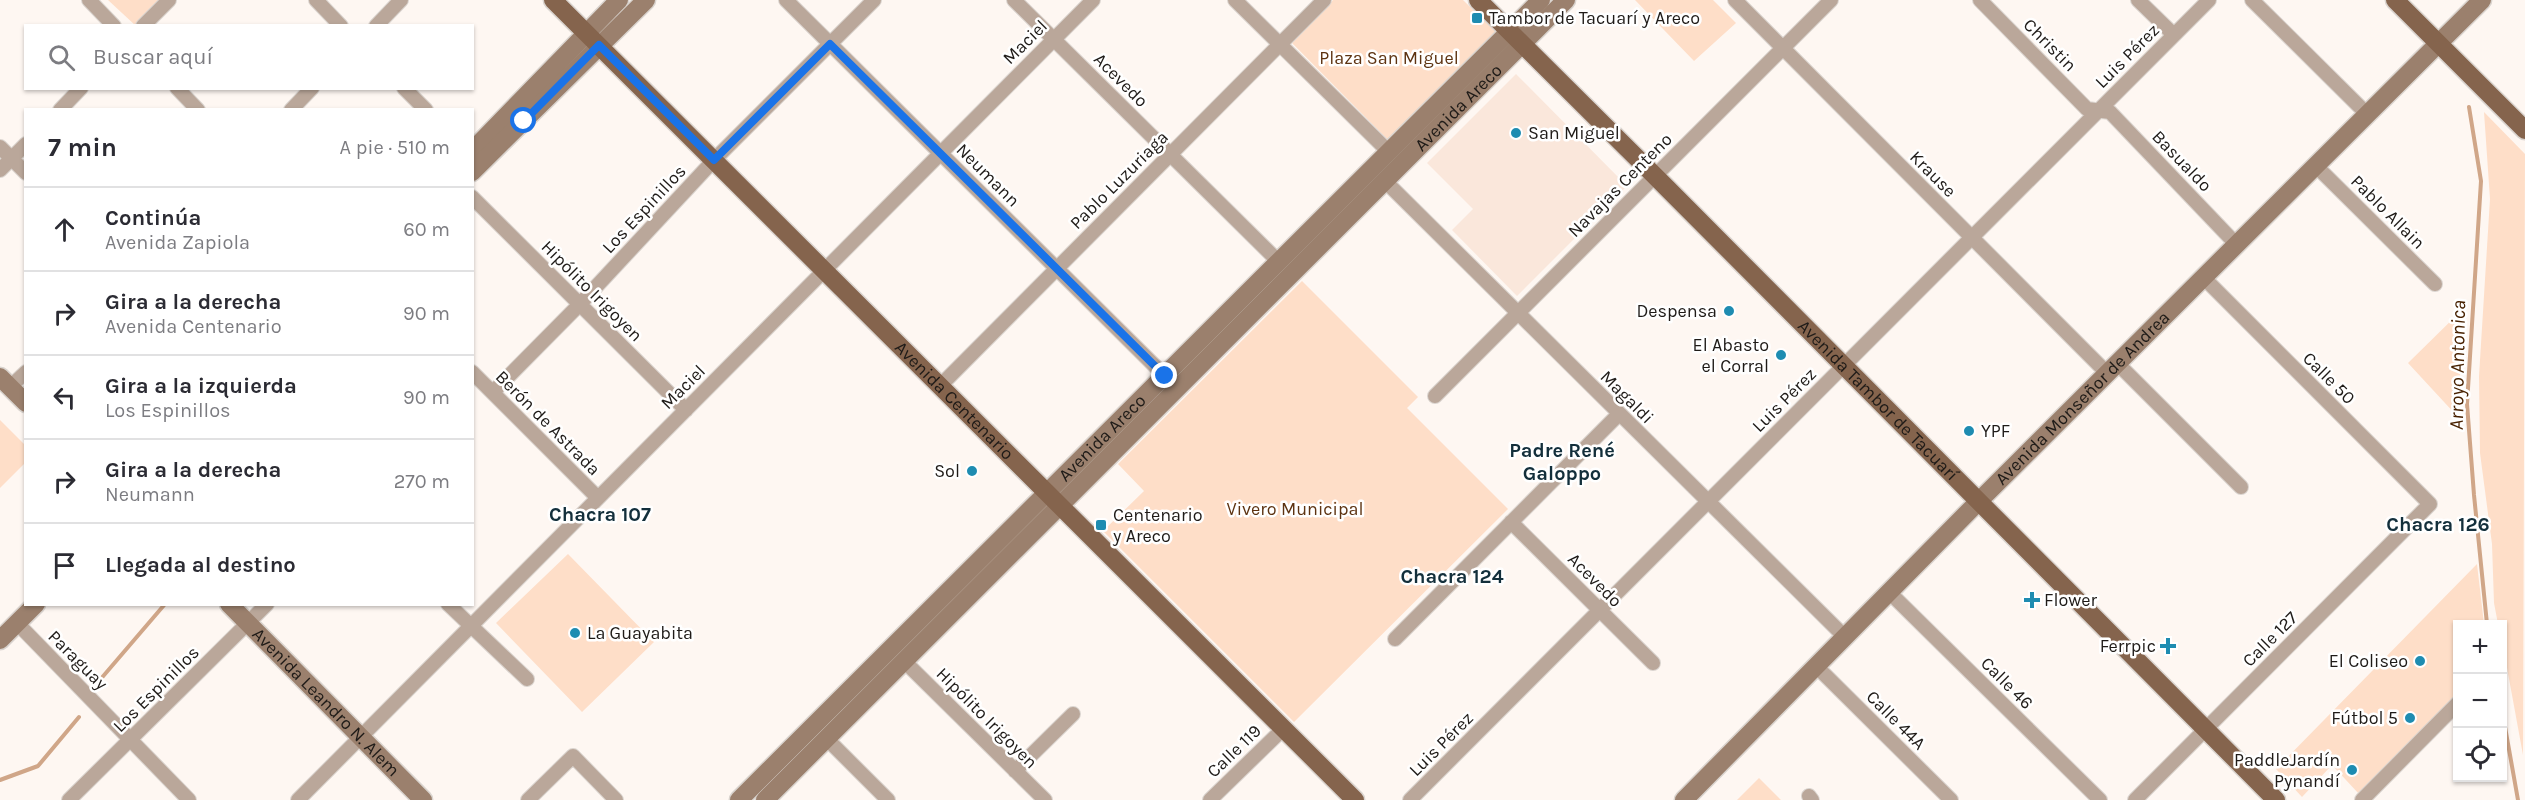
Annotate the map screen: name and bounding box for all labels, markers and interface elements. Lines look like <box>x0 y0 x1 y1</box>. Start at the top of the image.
place label: Tambor de Tacuarí y Areco <box>1489 7 1700 29</box>
marker: Tambor de Tacuarí y Areco <box>1470 11 1484 25</box>
street label: Christin <box>2019 14 2081 76</box>
street label: Maciel <box>998 15 1052 69</box>
street label: Luis Pérez <box>2090 19 2164 93</box>
search box <box>24 24 474 90</box>
icon: search <box>45 41 78 74</box>
text: Buscar aquí <box>93 44 213 70</box>
park label: Plaza San Miguel <box>1319 47 1459 69</box>
street label: Acevedo <box>1089 48 1153 112</box>
street label: Avenida Areco <box>1410 59 1507 156</box>
route start <box>510 107 536 133</box>
place label: San Miguel <box>1528 122 1620 144</box>
street label: Pablo Luzuriaga <box>1065 126 1173 234</box>
marker: San Miguel <box>1509 126 1523 140</box>
street label: Basualdo <box>2147 126 2217 196</box>
street label: Navajas Centeno <box>1563 128 1677 242</box>
text: 7 min <box>48 132 117 163</box>
text: A pie · 510 m <box>340 136 450 159</box>
street label: Neumann <box>952 139 1024 211</box>
street label: Krause <box>1905 146 1961 202</box>
street label: Los Espinillos <box>597 160 691 258</box>
street label: Pablo Allain <box>2346 170 2430 254</box>
text: Continúa <box>105 205 201 231</box>
icon: ahead <box>48 213 81 246</box>
text: 60 m <box>403 218 450 241</box>
text: Avenida Zapiola <box>105 231 250 254</box>
street label: Hipólito Irigoyen <box>537 236 647 346</box>
text: Gira a la derecha <box>105 289 281 315</box>
icon: right <box>48 297 81 330</box>
place label: Despensa <box>1636 300 1717 322</box>
water label: Arroyo Antonica <box>2445 300 2470 430</box>
text: 90 m <box>403 302 450 325</box>
marker: Despensa <box>1722 304 1736 318</box>
street label: Avenida Monseñor de Andrea <box>1991 306 2174 490</box>
text: Avenida Centenario <box>105 315 282 338</box>
street label: Avenida Tambor de Tacuarí <box>1793 315 1963 486</box>
place label: El Abasto el Corral <box>1693 334 1769 377</box>
street label: Avenida Centenario <box>890 336 1019 464</box>
street label: Calle 50 <box>2298 347 2360 409</box>
marker: El Abasto el Corral <box>1774 348 1788 362</box>
street label: Maciel <box>656 360 710 414</box>
route end <box>1151 362 1177 388</box>
street label: Luis Pérez <box>1747 363 1821 437</box>
street label: Berón de Astrada <box>491 366 605 480</box>
street label: Magaldi <box>1596 366 1658 428</box>
text: Gira a la izquierda <box>105 373 297 399</box>
icon: left <box>48 381 81 414</box>
text: 90 m <box>403 386 450 409</box>
street label: Avenida Areco <box>1054 389 1151 486</box>
text: Los Espinillos <box>105 399 231 422</box>
place label: YPF <box>1981 420 2010 442</box>
marker: YPF <box>1962 424 1976 438</box>
district label: Padre René Galoppo <box>1509 439 1615 485</box>
text: Gira a la derecha <box>105 457 281 483</box>
place label: Sol <box>934 460 960 482</box>
marker: Sol <box>965 464 979 478</box>
icon: right <box>48 465 81 498</box>
text: 270 m <box>394 470 450 493</box>
text: Neumann <box>105 483 195 506</box>
park label: Vivero Municipal <box>1227 498 1363 520</box>
district label: Chacra 107 <box>549 503 651 526</box>
place label: Centenario y Areco <box>1112 504 1203 547</box>
district label: Chacra 126 <box>2386 513 2490 536</box>
marker: Centenario y Areco <box>1094 518 1108 532</box>
street label: Acevedo <box>1563 548 1627 612</box>
icon: arrive <box>48 549 81 582</box>
text: Llegada al destino <box>105 552 296 578</box>
district label: Chacra 124 <box>1400 565 1504 588</box>
place label: Flower <box>2044 589 2098 611</box>
marker: Flower <box>2025 593 2039 607</box>
street label: Calle 127 <box>2238 606 2303 671</box>
map controls <box>2453 620 2507 782</box>
button: + <box>2453 620 2507 674</box>
place label: La Guayabita <box>587 622 693 644</box>
street label: Avenida Leandro N. Alem <box>248 623 404 781</box>
street label: Paraguay <box>43 625 113 695</box>
marker: La Guayabita <box>568 626 582 640</box>
place label: Ferrpic <box>2100 635 2156 657</box>
marker: Ferrpic <box>2161 639 2175 653</box>
street label: Los Espinillos <box>108 641 204 737</box>
place label: El Coliseo <box>2329 650 2408 672</box>
street label: Calle 46 <box>1976 652 2038 714</box>
marker: El Coliseo <box>2413 654 2427 668</box>
street label: Hipólito Irigoyen <box>932 663 1042 773</box>
button: − <box>2453 674 2507 728</box>
street label: Calle 44A <box>1862 686 1930 754</box>
street label: Luis Pérez <box>1404 707 1478 781</box>
place label: Fútbol 5 <box>2331 707 2398 729</box>
marker: Fútbol 5 <box>2403 711 2417 725</box>
street label: Calle 119 <box>1202 720 1266 782</box>
button: locate <box>2453 728 2507 782</box>
place label: PaddleJardín Pynandí <box>2234 749 2341 792</box>
marker: PaddleJardín Pynandí <box>2345 763 2359 777</box>

